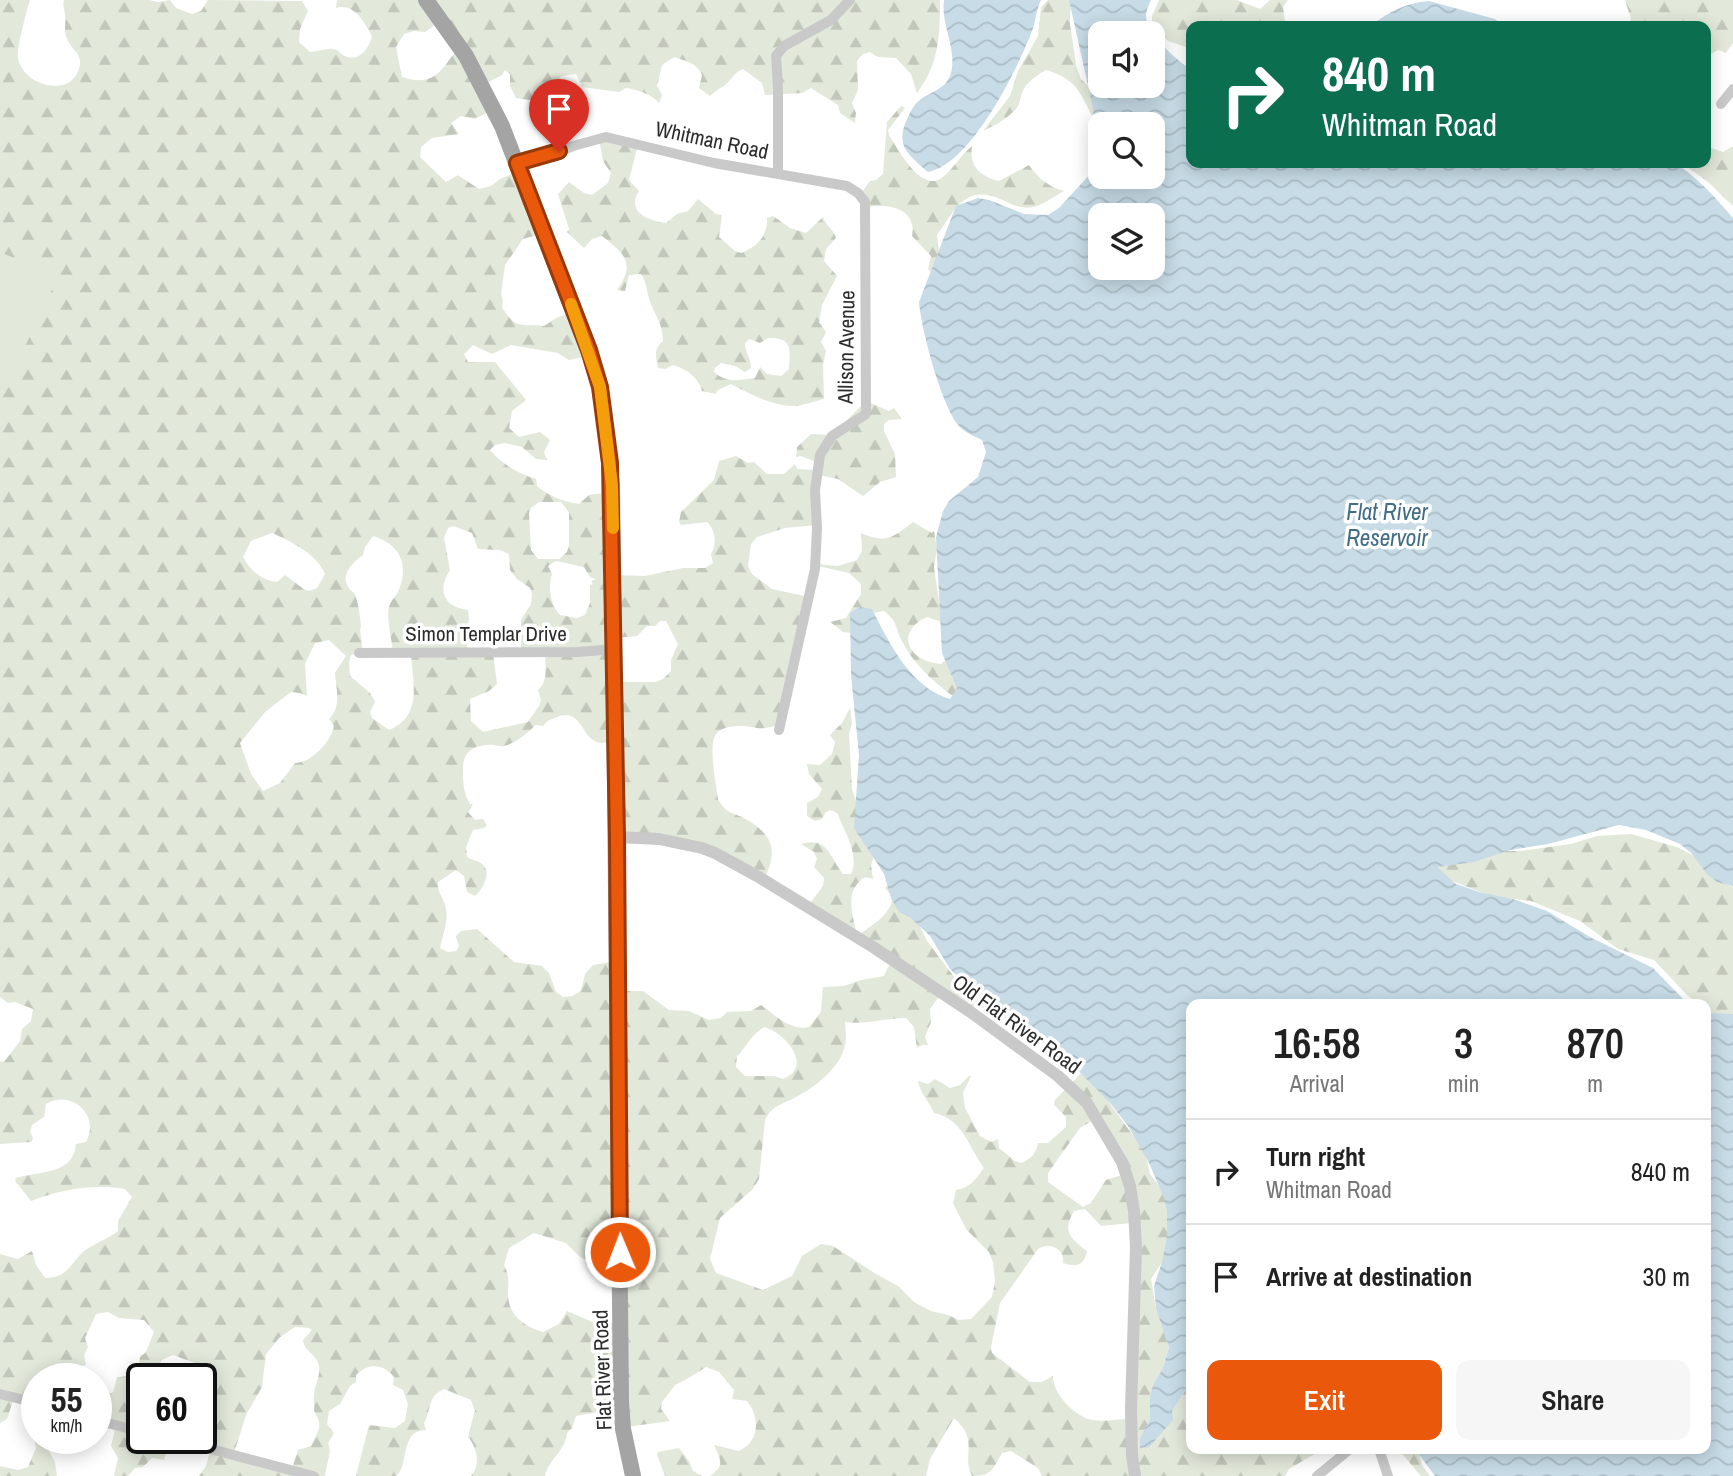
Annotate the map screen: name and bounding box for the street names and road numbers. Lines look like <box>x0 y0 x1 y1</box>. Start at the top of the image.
street label: Whitman Road <box>653 114 771 166</box>
street label: Allison Avenue <box>830 290 861 405</box>
street label: Simon Templar Drive <box>405 619 567 648</box>
street label: Old Flat River Road <box>947 968 1087 1080</box>
street label: Flat River Road <box>585 1309 619 1431</box>

